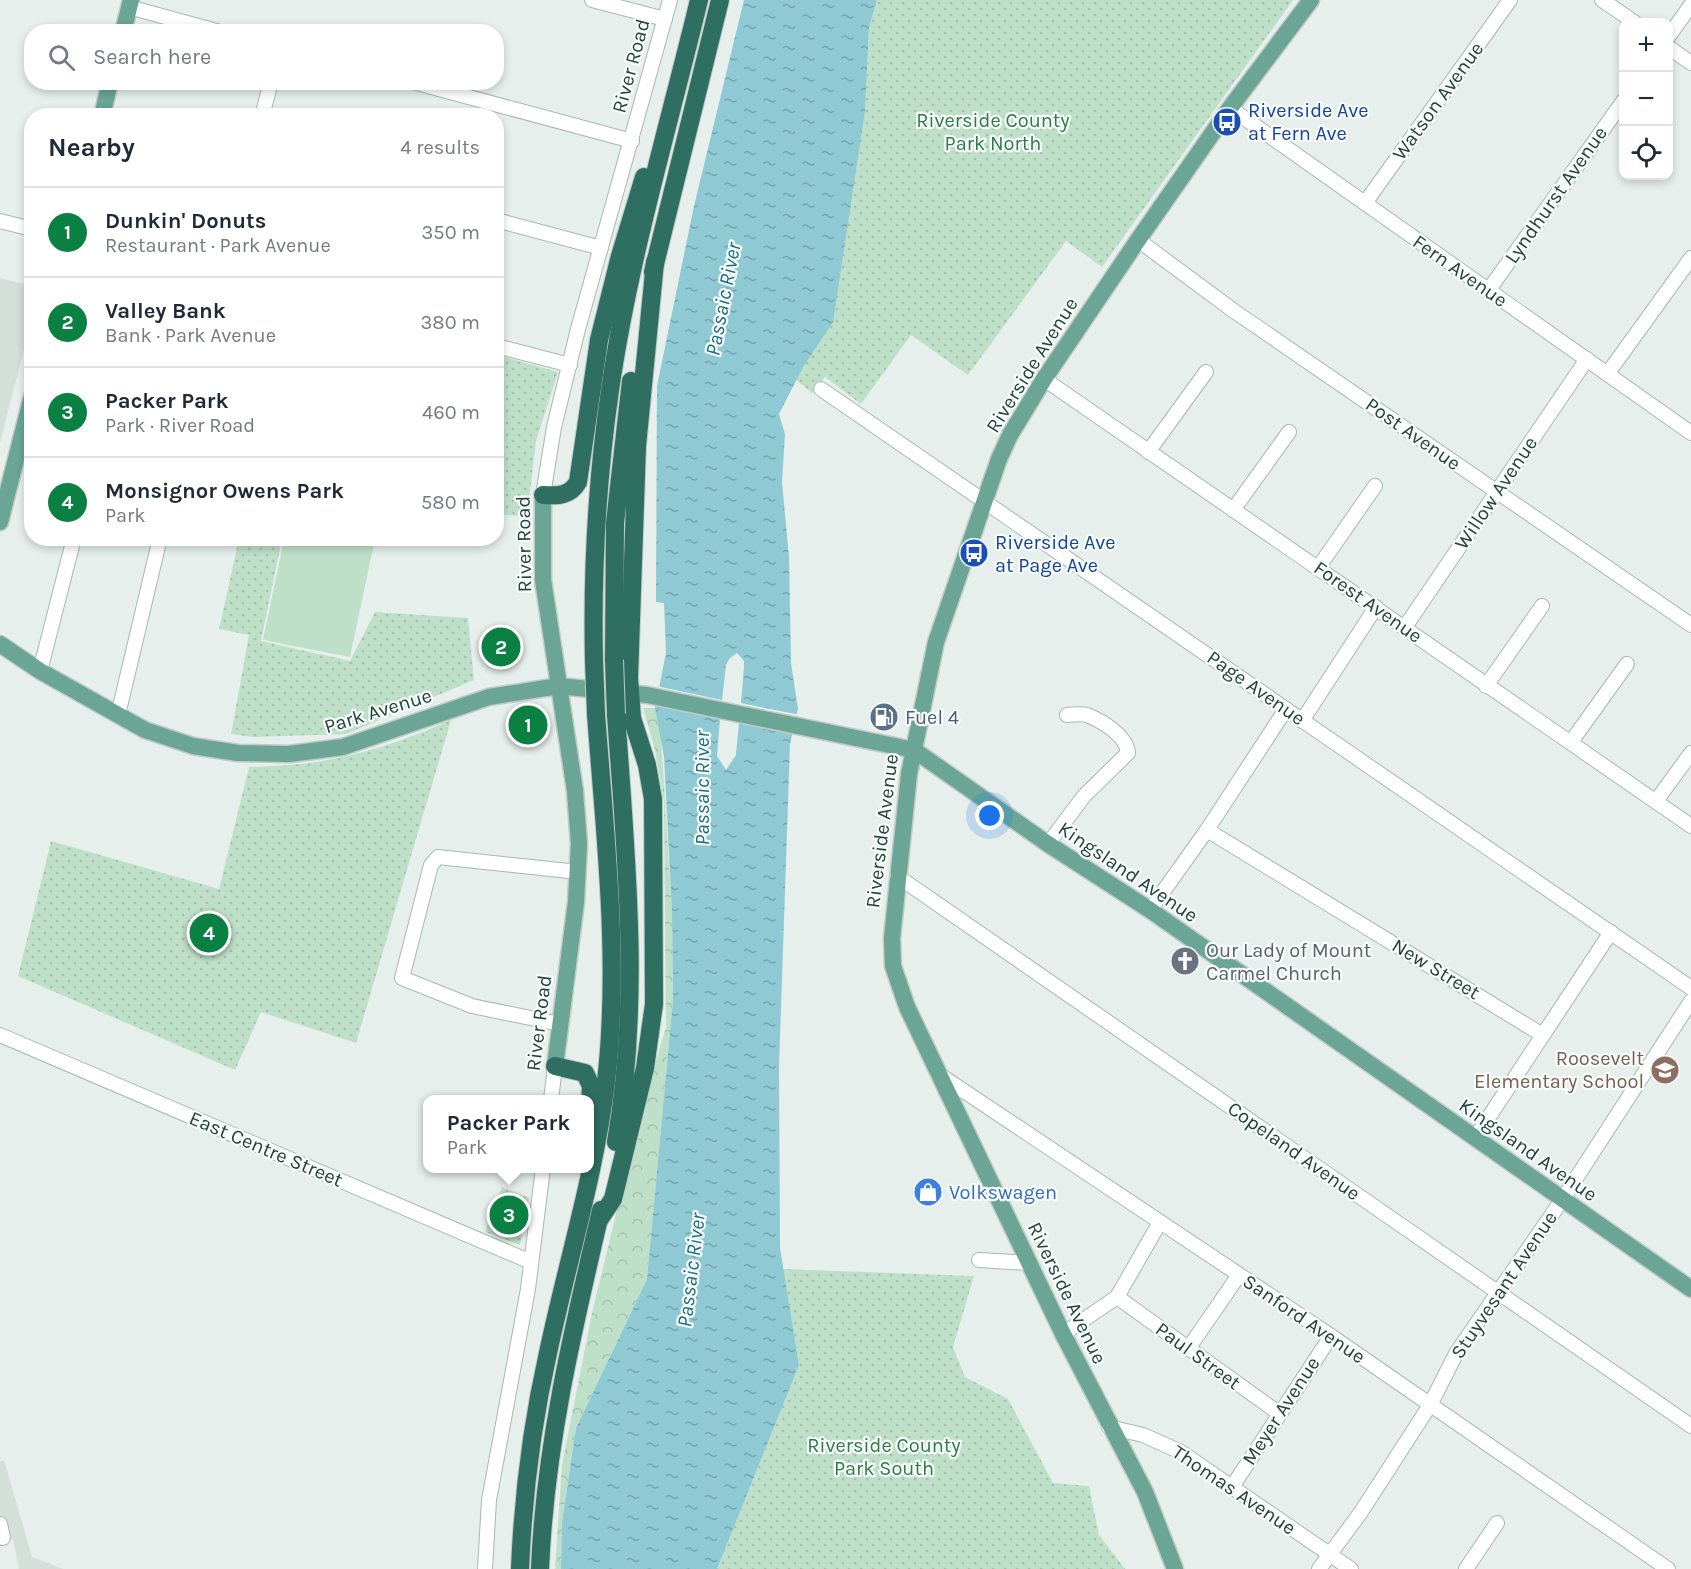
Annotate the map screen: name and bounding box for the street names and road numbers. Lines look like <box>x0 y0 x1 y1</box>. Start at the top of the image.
street label: River Road <box>607 16 655 116</box>
street label: Watson Avenue <box>1388 38 1488 164</box>
street label: Lyndhurst Avenue <box>1500 122 1612 268</box>
street label: Fern Avenue <box>1408 230 1512 312</box>
street label: Riverside Avenue <box>981 293 1083 437</box>
street label: Post Avenue <box>1361 393 1465 475</box>
street label: Willow Avenue <box>1450 432 1542 554</box>
street label: River Road <box>512 496 536 592</box>
street label: Forest Avenue <box>1309 556 1427 648</box>
street label: Page Avenue <box>1203 646 1309 730</box>
street label: Park Avenue <box>321 684 435 738</box>
street label: Riverside Avenue <box>861 753 903 909</box>
street label: Kingsland Avenue <box>1054 817 1202 927</box>
street label: New Street <box>1388 934 1484 1004</box>
street label: River Road <box>522 974 556 1072</box>
street label: Kingsland Avenue <box>1455 1094 1601 1206</box>
street label: Copeland Avenue <box>1223 1097 1365 1205</box>
street label: East Centre Street <box>186 1106 347 1192</box>
street label: Stuyvesant Avenue <box>1446 1207 1562 1363</box>
street label: Riverside Avenue <box>1023 1218 1111 1368</box>
street label: Sanford Avenue <box>1238 1270 1370 1368</box>
street label: Paul Street <box>1151 1317 1245 1395</box>
street label: Meyer Avenue <box>1237 1352 1325 1470</box>
street label: Thomas Avenue <box>1168 1440 1300 1540</box>

